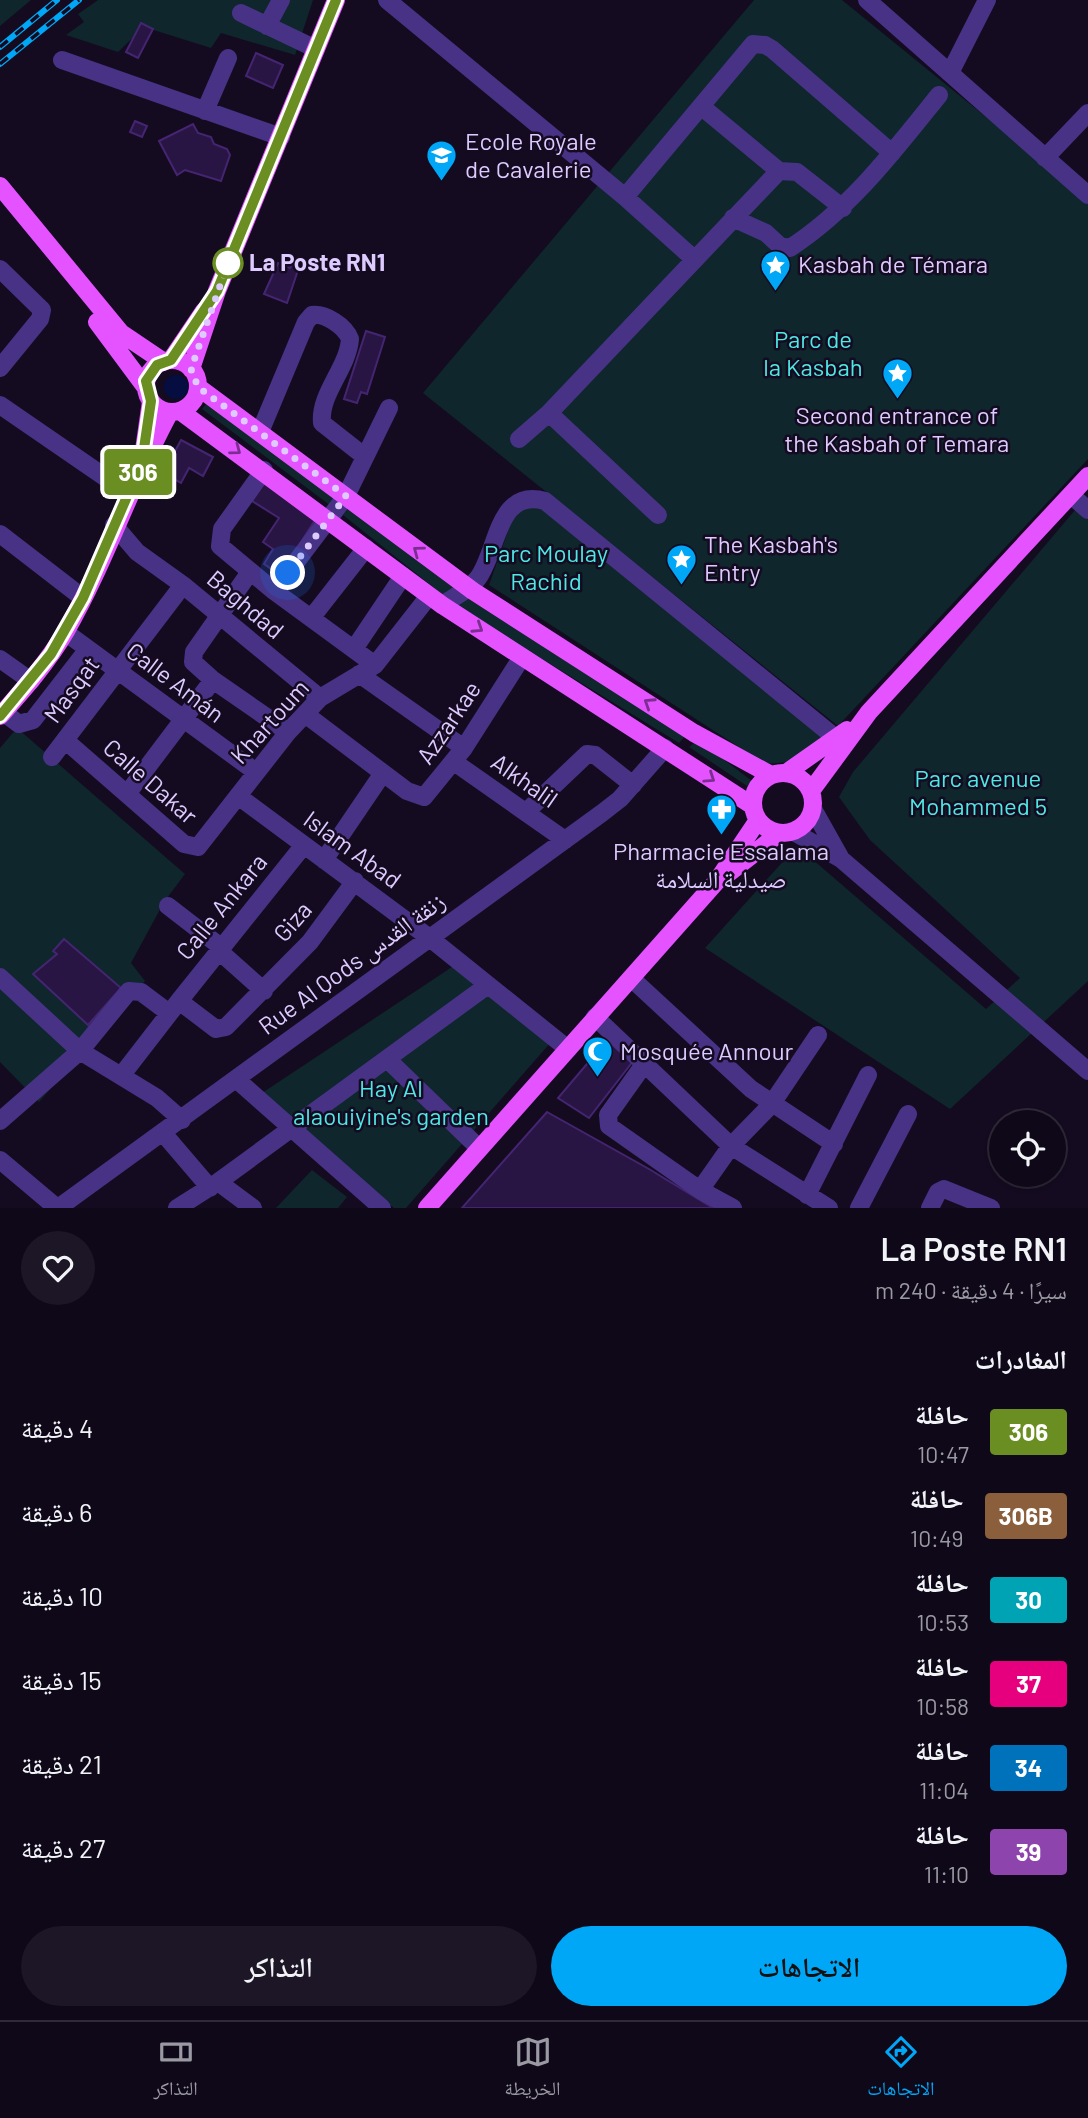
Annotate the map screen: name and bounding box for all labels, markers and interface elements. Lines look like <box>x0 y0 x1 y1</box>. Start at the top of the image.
place label: Ecole Royale de Cavalerie <box>465 126 597 183</box>
school or university icon: Ecole Royale de Cavalerie <box>425 139 459 183</box>
place label: La Poste RN1 <box>249 247 385 276</box>
marker: La Poste RN1 <box>213 248 243 278</box>
place icon: Kasbah de Témara <box>758 248 792 292</box>
place label: Kasbah de Témara <box>798 249 988 278</box>
park label: Parc de la Kasbah <box>763 324 863 381</box>
place icon: Second entrance of the Kasbah of Temara <box>880 357 914 401</box>
place label: Second entrance of the Kasbah of Temara <box>785 400 1009 457</box>
one-way arrow <box>228 441 241 454</box>
line badge: 306 <box>98 449 178 495</box>
text: 306 <box>118 457 158 486</box>
place label: The Kasbah's Entry <box>704 529 838 586</box>
park label: Parc Moulay Rachid <box>484 538 608 595</box>
place icon: The Kasbah's Entry <box>664 542 698 586</box>
one-way arrow <box>414 547 426 559</box>
your location <box>270 555 305 590</box>
street label: Baghdad <box>202 563 290 644</box>
one-way arrow <box>470 620 483 633</box>
street label: Calle Amán <box>121 636 231 728</box>
street label: Masqat <box>37 650 105 728</box>
street label: Khartoum <box>224 673 314 769</box>
street label: Azzarkae <box>410 675 486 769</box>
one-way arrow <box>644 699 657 711</box>
street label: Calle Dakar <box>98 732 204 830</box>
street label: Alkhalil <box>486 747 564 813</box>
park label: Parc avenue Mohammed 5 <box>909 763 1047 820</box>
one-way arrow <box>703 770 716 783</box>
pharmacy icon: Pharmacie Essalama صيدلية السلامة <box>704 793 738 837</box>
street label: Islam Abad <box>299 804 407 894</box>
place label: Pharmacie Essalama صيدلية السلامة <box>613 836 829 893</box>
street label: Calle Ankara <box>169 847 272 965</box>
street label: Rue Al Qods زنقة القدس <box>252 886 450 1041</box>
street label: Giza <box>267 895 317 947</box>
mosque icon: Mosquée Annour <box>580 1035 614 1079</box>
place label: Mosquée Annour <box>620 1036 793 1065</box>
park label: Hay Al alaouiyine's garden <box>293 1073 489 1130</box>
map controls <box>989 1110 1066 1187</box>
button: locate <box>989 1110 1066 1187</box>
text: La Poste RN1 <box>881 1228 1067 1268</box>
button: heart <box>21 1231 95 1305</box>
text: سيرًا · 4 دقيقة · 240 m <box>875 1276 1067 1304</box>
text: المغادرات <box>975 1343 1067 1374</box>
text: حافلة <box>915 1398 969 1429</box>
text: 4 دقيقة <box>21 1412 93 1443</box>
text: 306 <box>1009 1417 1048 1446</box>
text: 10:47 <box>917 1440 969 1468</box>
text: حافلة <box>910 1482 964 1513</box>
text: 6 دقيقة <box>21 1496 92 1527</box>
text: 306B <box>999 1501 1053 1530</box>
text: 10:49 <box>910 1524 964 1552</box>
text: حافلة <box>915 1566 969 1597</box>
text: 10 دقيقة <box>21 1580 103 1611</box>
text: 30 <box>1015 1585 1042 1614</box>
text: 10:53 <box>916 1608 969 1636</box>
text: حافلة <box>915 1650 969 1681</box>
text: 15 دقيقة <box>21 1664 102 1695</box>
text: 37 <box>1016 1669 1041 1698</box>
text: 10:58 <box>916 1692 969 1720</box>
text: حافلة <box>915 1734 969 1765</box>
text: 21 دقيقة <box>21 1748 102 1779</box>
text: 34 <box>1015 1753 1042 1782</box>
text: 11:04 <box>919 1776 969 1804</box>
text: حافلة <box>915 1818 969 1849</box>
text: 27 دقيقة <box>21 1832 105 1863</box>
text: 39 <box>1016 1837 1041 1866</box>
text: 11:10 <box>924 1860 969 1888</box>
button: التذاكر <box>21 1926 537 2006</box>
button: الاتجاهات <box>551 1926 1067 2006</box>
tab: التذاكر <box>153 2033 198 2107</box>
tab: الخريطة <box>505 2033 560 2107</box>
tab: الاتجاهات <box>867 2033 935 2107</box>

